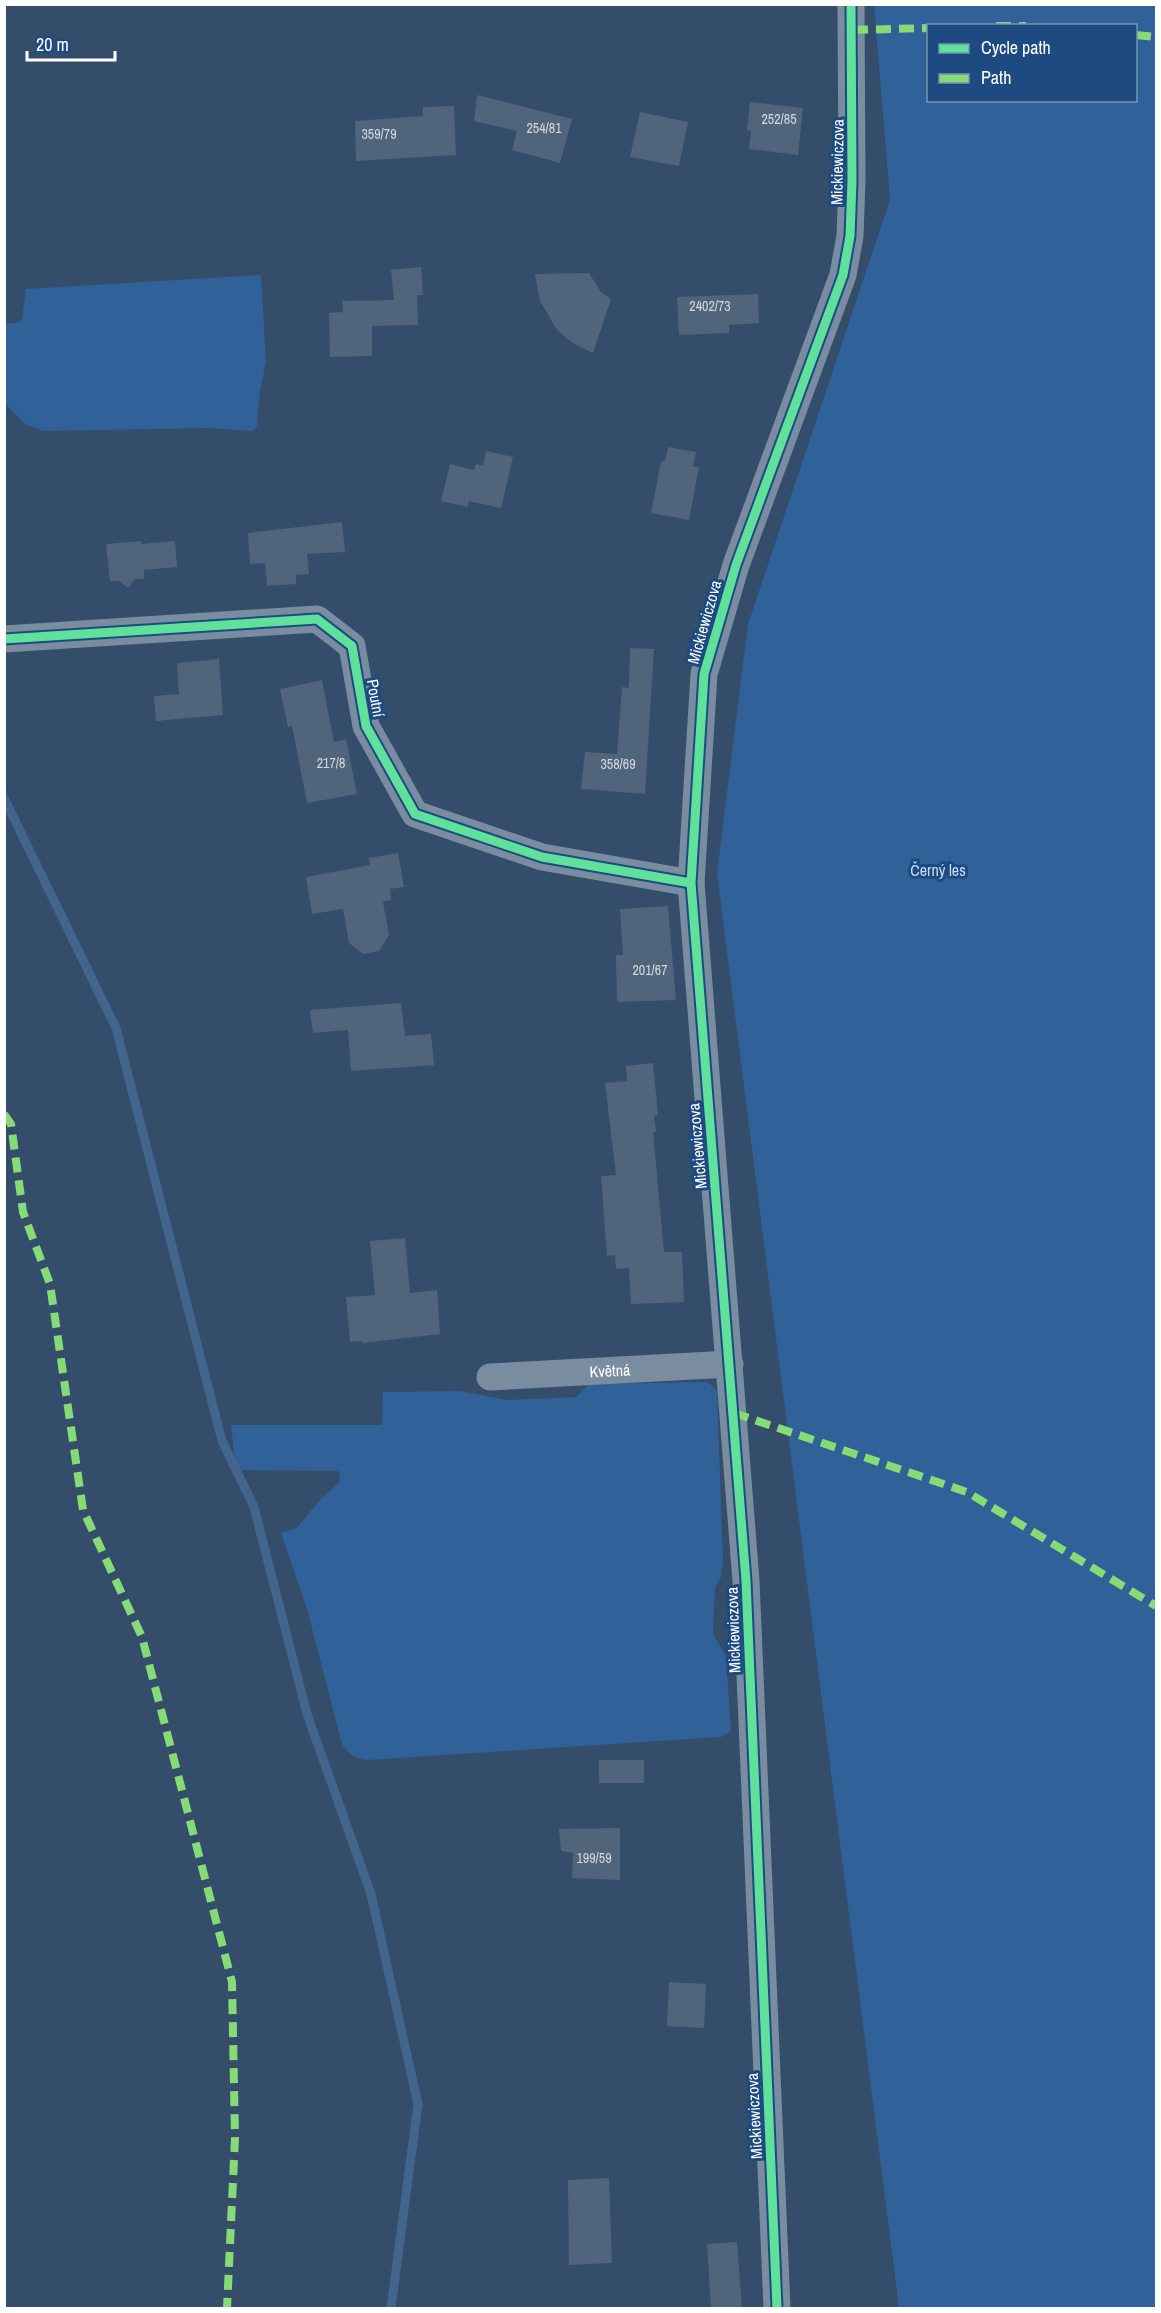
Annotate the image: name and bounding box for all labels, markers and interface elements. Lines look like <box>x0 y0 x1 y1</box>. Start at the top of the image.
scale bar <box>27 24 116 62</box>
legend <box>927 24 1137 102</box>
text: 20 m <box>36 32 69 57</box>
text: Cycle path <box>981 35 1051 60</box>
text: Path <box>981 65 1011 90</box>
house number: 252/85 <box>761 110 797 128</box>
street label: Mickiewiczova <box>825 118 849 205</box>
house number: 254/81 <box>526 119 562 137</box>
house number: 359/79 <box>361 125 397 143</box>
house number: 2402/73 <box>689 297 731 315</box>
street label: Mickiewiczova <box>682 577 727 666</box>
street label: Poutní <box>362 677 390 719</box>
house number: 217/8 <box>317 754 345 772</box>
house number: 358/69 <box>600 755 636 773</box>
park label: Černý les <box>910 859 966 881</box>
house number: 201/67 <box>632 961 668 979</box>
street label: Mickiewiczova <box>682 1101 712 1190</box>
street label: Květná <box>589 1358 632 1383</box>
street label: Mickiewiczova <box>720 1586 745 1673</box>
house number: 199/59 <box>576 1849 612 1867</box>
street label: Mickiewiczova <box>741 2072 767 2160</box>

